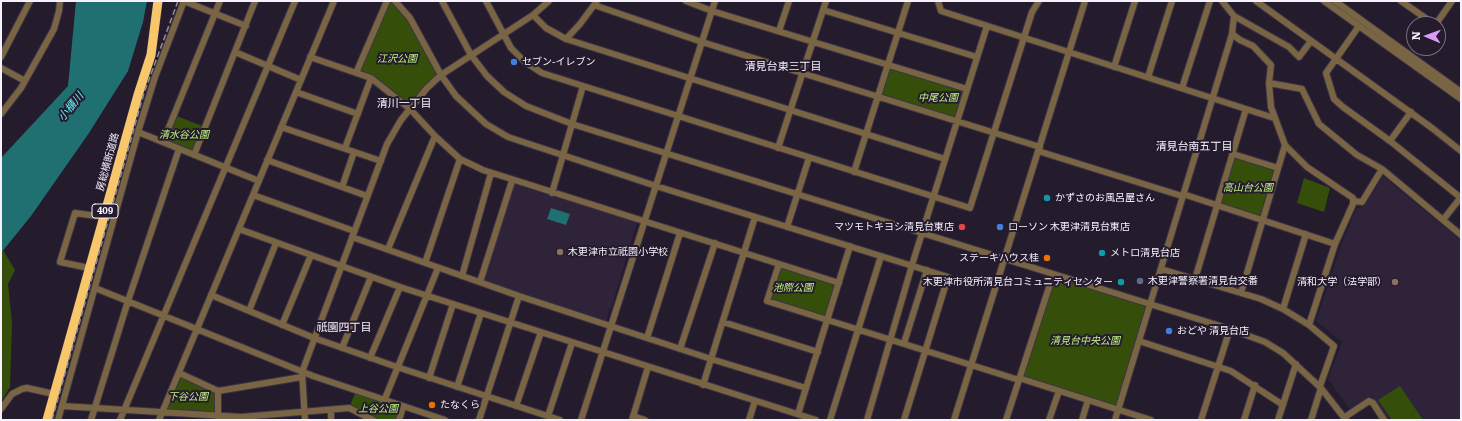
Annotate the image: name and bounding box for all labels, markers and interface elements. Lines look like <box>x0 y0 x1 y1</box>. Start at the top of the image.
north arrow <box>1406 16 1446 56</box>
text: N <box>1407 31 1423 41</box>
park label: 江沢公園 <box>377 53 417 65</box>
place label: セブン-イレブン <box>522 56 596 68</box>
marker: セブン-イレブン <box>509 57 519 67</box>
district label: 清見台東三丁目 <box>745 60 821 74</box>
water label: 小櫃川 <box>55 90 87 124</box>
park label: 中尾公園 <box>918 92 958 104</box>
district label: 清川一丁目 <box>377 97 431 111</box>
park label: 清水谷公園 <box>159 129 209 141</box>
street label: 房総横断道路 <box>94 131 122 193</box>
district label: 清見台南五丁目 <box>1156 140 1232 154</box>
park label: 高山台公園 <box>1223 182 1273 194</box>
place label: かずさのお風呂屋さん <box>1055 192 1155 204</box>
marker: かずさのお風呂屋さん <box>1042 193 1052 203</box>
road number: 409 <box>92 204 118 218</box>
place label: マツモトキヨシ清見台東店 <box>834 221 954 233</box>
place label: ローソン 木更津清見台東店 <box>1008 221 1130 233</box>
marker: マツモトキヨシ清見台東店 <box>957 222 967 232</box>
marker: ローソン 木更津清見台東店 <box>995 222 1005 232</box>
place label: 木更津市立祇園小学校 <box>568 246 668 258</box>
marker: 木更津市立祇園小学校 <box>555 247 565 257</box>
place label: メトロ清見台店 <box>1110 247 1180 259</box>
marker: メトロ清見台店 <box>1097 248 1107 258</box>
place label: ステーキハウス桂 <box>959 252 1039 264</box>
marker: ステーキハウス桂 <box>1042 253 1052 263</box>
place label: 木更津警察署清見台交番 <box>1148 275 1258 287</box>
place label: 木更津市役所清見台コミュニティセンター <box>923 276 1113 288</box>
marker: 木更津警察署清見台交番 <box>1135 276 1145 286</box>
place label: 清和大学（法学部） <box>1297 276 1387 288</box>
marker: 木更津市役所清見台コミュニティセンター <box>1116 277 1126 287</box>
marker: 清和大学（法学部） <box>1390 277 1400 287</box>
park label: 池際公園 <box>773 282 813 294</box>
district label: 祇園四丁目 <box>317 321 371 335</box>
place label: おどや 清見台店 <box>1177 325 1249 337</box>
marker: おどや 清見台店 <box>1164 326 1174 336</box>
park label: 清見台中央公園 <box>1050 335 1120 347</box>
park label: 下谷公園 <box>168 391 208 403</box>
place label: たなくら <box>440 399 480 411</box>
marker: たなくら <box>427 400 437 410</box>
park label: 上谷公園 <box>358 403 398 415</box>

